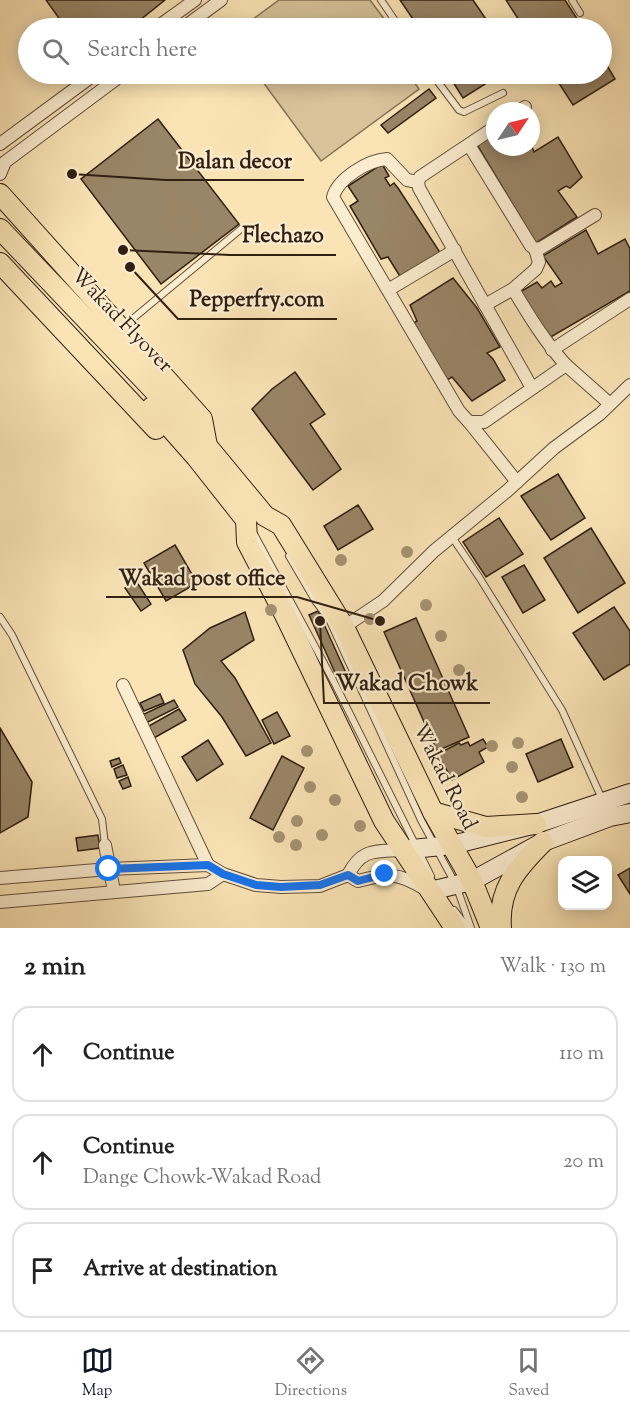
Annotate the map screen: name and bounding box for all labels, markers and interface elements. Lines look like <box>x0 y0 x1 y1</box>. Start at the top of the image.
search box <box>18 18 612 84</box>
icon: search <box>39 35 72 68</box>
text: Search here <box>87 35 197 67</box>
north arrow <box>486 102 540 156</box>
callout: Dalan decor <box>166 140 304 180</box>
text: Dalan decor <box>178 147 293 179</box>
callout: Flechazo <box>230 215 336 255</box>
text: Flechazo <box>242 221 324 253</box>
street label: Wakad Flyover <box>63 262 179 380</box>
callout: Pepperfry.com <box>178 279 337 319</box>
text: Pepperfry.com <box>189 285 325 317</box>
callout: Wakad post office <box>106 557 297 597</box>
text: Wakad post office <box>118 564 286 596</box>
callout: Wakad Chowk <box>324 663 490 703</box>
text: Wakad Chowk <box>336 669 478 701</box>
street label: Wakad Road <box>404 718 484 836</box>
route start <box>95 855 121 881</box>
map controls <box>558 856 612 910</box>
button: layers <box>558 856 612 910</box>
route end <box>371 860 397 886</box>
text: 2 min <box>24 949 86 986</box>
text: Walk · 130 m <box>499 953 606 982</box>
icon: ahead <box>26 1038 59 1071</box>
text: Continue <box>83 1038 174 1070</box>
text: 110 m <box>559 1040 604 1069</box>
text: Continue <box>83 1132 174 1164</box>
icon: ahead <box>26 1146 59 1179</box>
text: 20 m <box>563 1148 604 1177</box>
text: Dange Chowk-Wakad Road <box>83 1164 321 1193</box>
icon: arrive <box>26 1254 59 1287</box>
text: Arrive at destination <box>83 1254 278 1286</box>
tab: Map <box>81 1344 114 1403</box>
tab: Directions <box>275 1344 347 1403</box>
tab: Saved <box>508 1344 549 1403</box>

